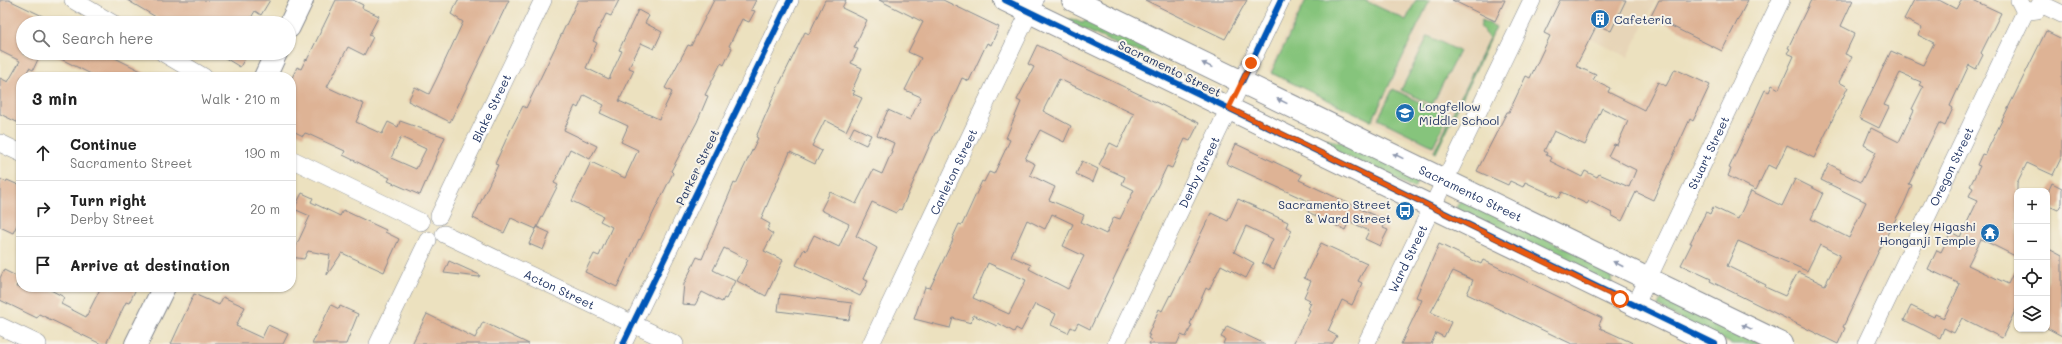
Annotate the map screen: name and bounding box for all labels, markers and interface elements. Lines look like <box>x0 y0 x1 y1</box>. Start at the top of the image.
building icon: Cafeteria <box>1589 8 1611 30</box>
place label: Cafeteria <box>1614 11 1672 27</box>
search box <box>16 16 296 60</box>
icon: search <box>30 27 52 49</box>
text: Search here <box>62 28 153 48</box>
street label: Sacramento Street <box>1116 36 1224 100</box>
route end <box>1242 54 1260 72</box>
one-way arrow <box>1201 62 1213 68</box>
street label: Blake Street <box>468 71 514 145</box>
text: 3 min <box>32 87 77 109</box>
text: Walk · 210 m <box>201 90 280 107</box>
one-way arrow <box>1276 98 1287 104</box>
place label: Longfellow Middle School <box>1419 98 1500 128</box>
school or university icon: Longfellow Middle School <box>1394 102 1416 124</box>
street label: Stuart Street <box>1684 113 1733 192</box>
street label: Oregon Street <box>1925 124 1977 208</box>
street label: Parker Street <box>672 126 722 208</box>
street label: Carleton Street <box>926 126 981 217</box>
street label: Derby Street <box>1175 133 1223 210</box>
text: Continue <box>70 134 137 154</box>
icon: ahead <box>32 142 54 164</box>
text: 190 m <box>244 144 280 161</box>
one-way arrow <box>1392 153 1404 159</box>
text: Sacramento Street <box>70 154 192 171</box>
street label: Sacramento Street <box>1416 161 1525 225</box>
map controls <box>2014 188 2050 332</box>
button: + <box>2014 188 2050 224</box>
text: Turn right <box>70 190 147 210</box>
place label: Sacramento Street & Ward Street <box>1278 196 1391 226</box>
icon: right <box>32 198 54 220</box>
text: 20 m <box>250 200 280 217</box>
bus stop icon: Sacramento Street & Ward Street <box>1394 200 1416 222</box>
text: Derby Street <box>70 210 154 227</box>
place label: Berkeley Higashi Honganji Temple <box>1878 218 1976 248</box>
street label: Ward Street <box>1384 222 1431 295</box>
temple icon: Berkeley Higashi Honganji Temple <box>1979 222 2001 244</box>
button: − <box>2014 224 2050 260</box>
icon: arrive <box>32 254 54 276</box>
text: Arrive at destination <box>70 255 230 275</box>
button: locate <box>2014 260 2050 296</box>
one-way arrow <box>1612 261 1623 267</box>
street label: Acton Street <box>522 265 598 313</box>
route start <box>1611 290 1629 308</box>
button: layers <box>2014 296 2050 332</box>
one-way arrow <box>1741 324 1753 330</box>

